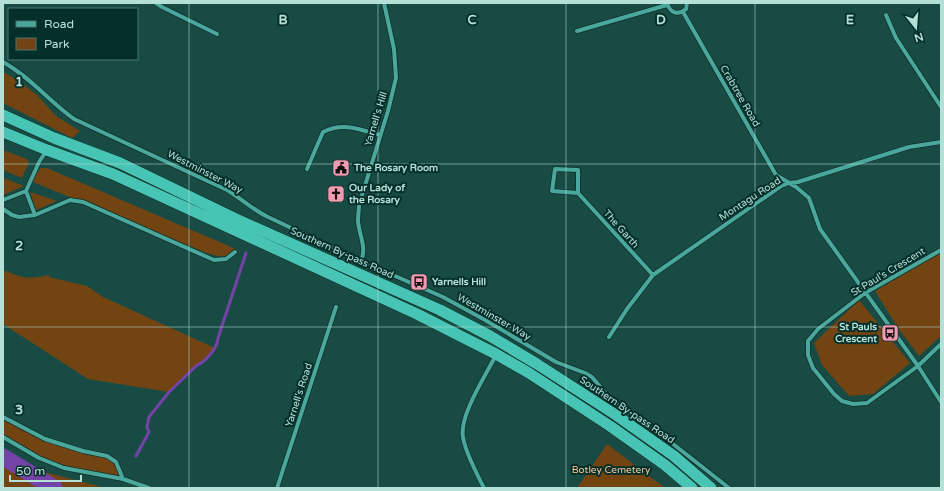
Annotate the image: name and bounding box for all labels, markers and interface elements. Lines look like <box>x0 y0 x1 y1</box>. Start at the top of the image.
legend <box>8 8 138 60</box>
north arrow <box>896 8 936 48</box>
text: B <box>278 12 288 28</box>
text: C <box>467 12 477 28</box>
text: D <box>656 12 666 28</box>
text: E <box>846 12 854 28</box>
text: Road <box>44 17 74 31</box>
text: N <box>913 30 925 45</box>
text: Park <box>44 37 70 51</box>
street label: Crabtree Road <box>718 63 762 129</box>
text: 1 <box>15 74 23 90</box>
street label: Yarnell's Hill <box>362 90 390 148</box>
street label: Westminster Way <box>165 148 245 196</box>
public building icon: The Rosary Room <box>331 158 351 178</box>
place label: The Rosary Room <box>353 162 438 174</box>
street label: Montagu Road <box>717 175 783 223</box>
place label: Our Lady of the Rosary <box>348 182 405 206</box>
church icon: Our Lady of the Rosary <box>326 184 346 204</box>
street label: The Garth <box>601 207 641 251</box>
street label: Southern By-pass Road <box>288 225 396 281</box>
text: 2 <box>15 238 23 254</box>
street label: St Paul's Crescent <box>849 245 927 299</box>
bus stop icon: Yarnells Hill <box>409 272 429 292</box>
place label: Yarnells Hill <box>432 276 486 288</box>
street label: Westminster Way <box>455 291 533 343</box>
place label: St Pauls Crescent <box>835 321 877 345</box>
bus stop icon: St Pauls Crescent <box>880 323 900 343</box>
street label: Yarnell's Road <box>283 362 315 428</box>
street label: Southern By-pass Road <box>577 374 677 446</box>
text: 3 <box>15 402 23 418</box>
scale bar <box>10 457 81 483</box>
text: 50 m <box>16 464 45 478</box>
park label: Botley Cemetery <box>572 464 651 476</box>

